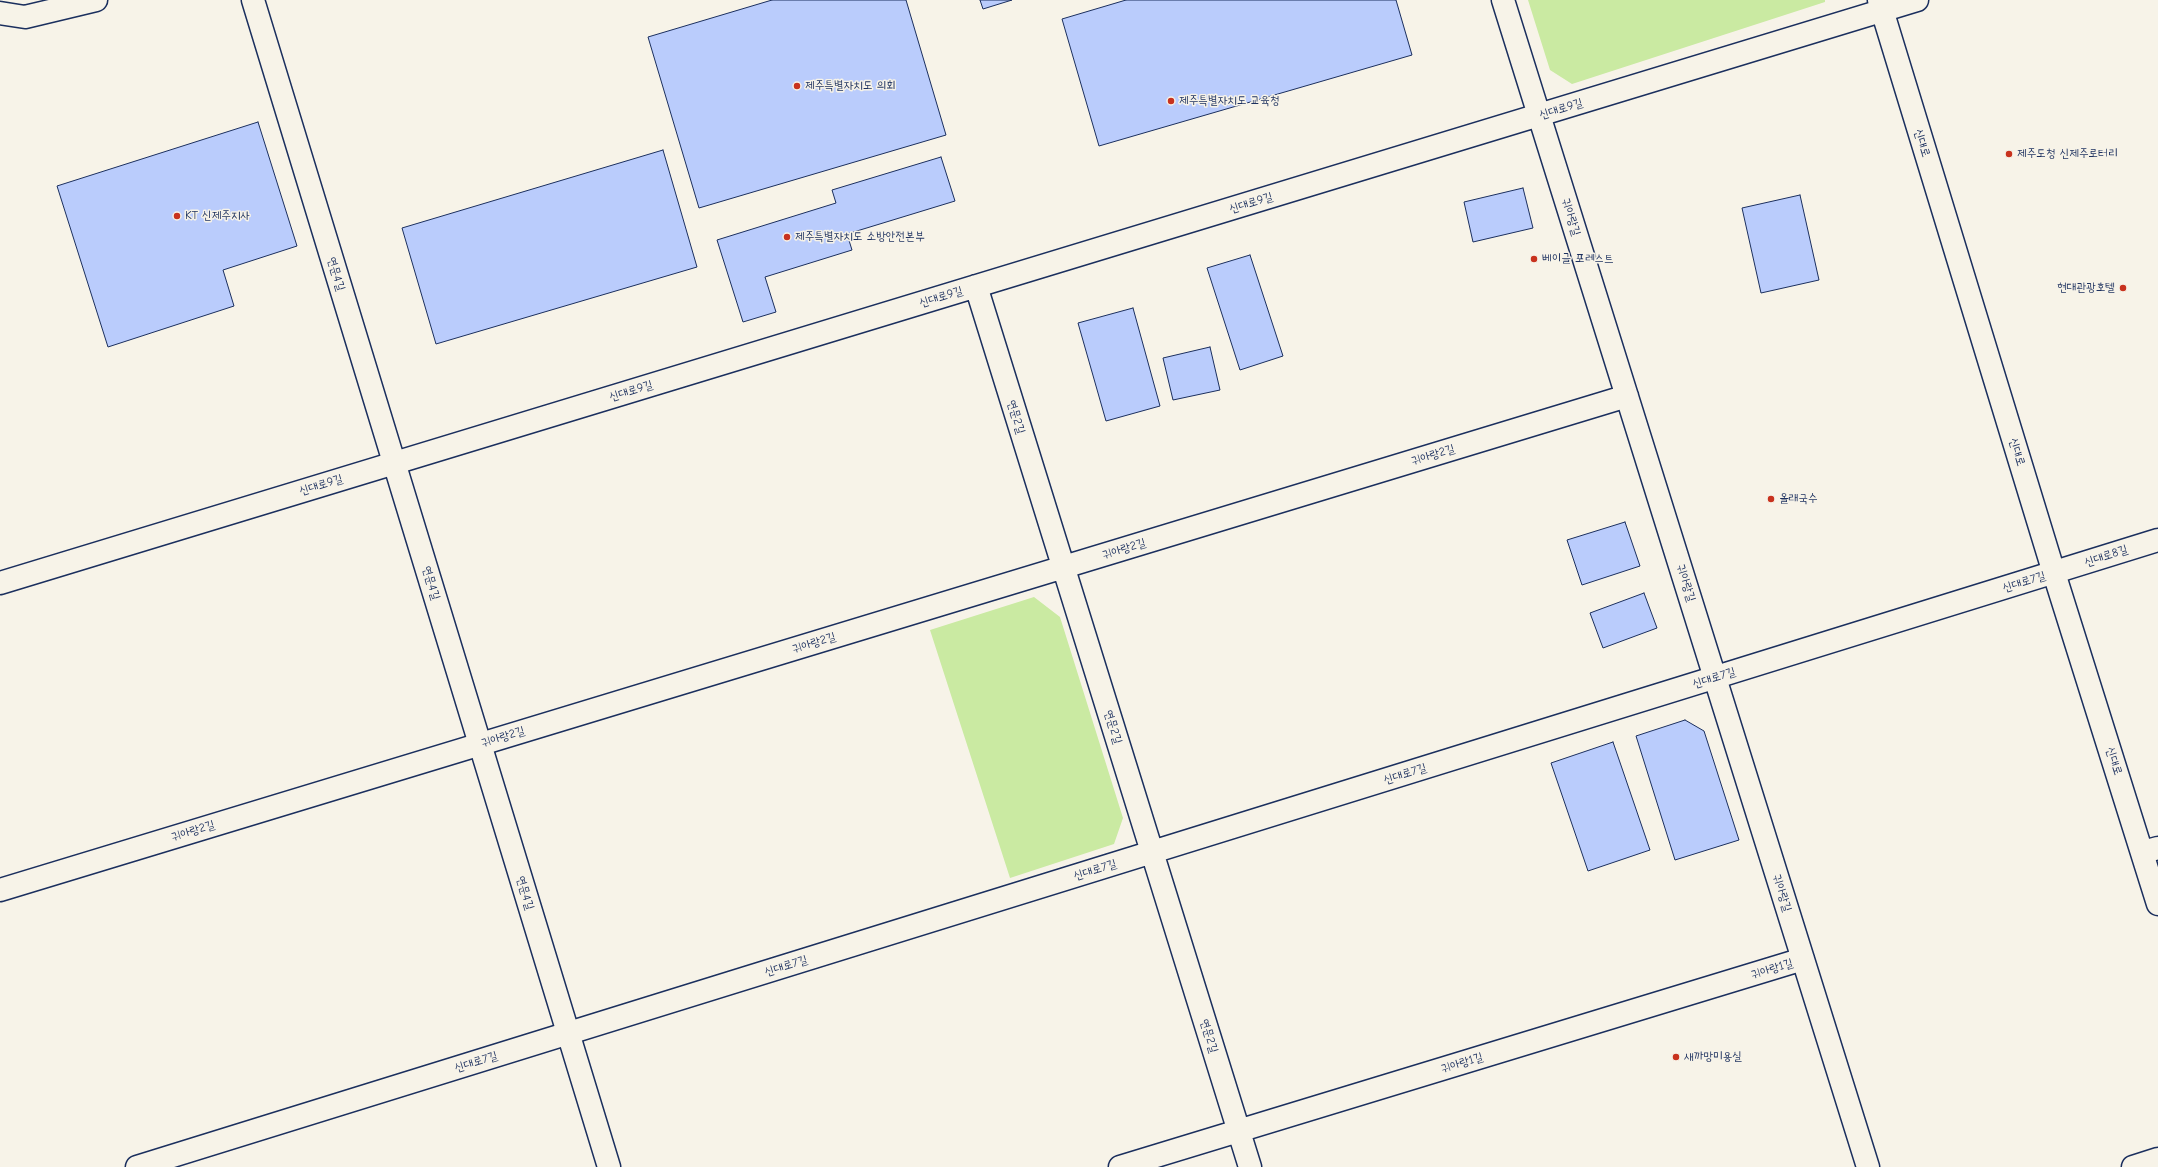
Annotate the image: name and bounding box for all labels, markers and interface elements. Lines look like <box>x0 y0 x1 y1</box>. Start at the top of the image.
place label: 제주특별자치도 의회 <box>805 79 896 93</box>
marker: 제주특별자치도 의회 <box>792 81 802 91</box>
place label: 제주특별자치도 교육청 <box>1179 94 1280 108</box>
marker: 제주특별자치도 교육청 <box>1166 96 1176 106</box>
street label: 신대로9길 <box>1537 96 1585 122</box>
street label: 신대로 <box>1911 127 1933 159</box>
place label: 제주도청 신제주로터리 <box>2017 147 2118 161</box>
marker: 제주도청 신제주로터리 <box>2004 149 2014 159</box>
street label: 신대로9길 <box>1227 190 1275 216</box>
street label: 귀아랑길 <box>1558 196 1584 238</box>
place label: KT 신제주지사 <box>185 209 250 223</box>
marker: KT 신제주지사 <box>172 211 182 221</box>
place label: 제주특별자치도 소방안전본부 <box>795 230 925 244</box>
marker: 제주특별자치도 소방안전본부 <box>782 232 792 242</box>
place label: 베이글 포레스트 <box>1542 252 1614 266</box>
marker: 베이글 포레스트 <box>1529 254 1539 264</box>
street label: 연문4길 <box>324 255 348 293</box>
place label: 현대관광호텔 <box>2057 281 2115 295</box>
marker: 현대관광호텔 <box>2118 283 2128 293</box>
street label: 신대로9길 <box>917 284 965 310</box>
street label: 신대로9길 <box>607 378 655 404</box>
street label: 연문2길 <box>1004 398 1028 436</box>
street label: 신대로 <box>2006 436 2028 468</box>
street label: 귀아랑2길 <box>1409 442 1457 468</box>
street label: 신대로9길 <box>297 472 345 498</box>
place label: 올래국수 <box>1779 492 1818 506</box>
marker: 올래국수 <box>1766 494 1776 504</box>
street label: 귀아랑2길 <box>1100 536 1148 562</box>
street label: 신대로8길 <box>2082 542 2130 570</box>
street label: 귀아랑길 <box>1673 562 1699 604</box>
street label: 연문4길 <box>419 564 443 602</box>
street label: 신대로7길 <box>2001 569 2047 595</box>
street label: 귀아랑2길 <box>790 630 838 656</box>
street label: 신대로7길 <box>1691 665 1737 691</box>
street label: 연문2길 <box>1101 708 1125 746</box>
street label: 귀아랑2길 <box>479 724 527 750</box>
street label: 신대로 <box>2103 745 2125 777</box>
street label: 신대로7길 <box>1382 761 1428 787</box>
street label: 귀아랑2길 <box>169 818 217 844</box>
street label: 신대로7길 <box>1072 857 1118 883</box>
street label: 귀아랑길 <box>1769 872 1795 914</box>
street label: 연문4길 <box>513 874 537 912</box>
street label: 신대로7길 <box>763 953 809 979</box>
street label: 귀아랑1길 <box>1749 956 1795 982</box>
street label: 연문2길 <box>1197 1017 1221 1055</box>
street label: 신대로7길 <box>453 1049 499 1075</box>
street label: 귀아랑1길 <box>1439 1050 1485 1076</box>
place label: 새까망미용실 <box>1684 1050 1742 1064</box>
marker: 새까망미용실 <box>1671 1052 1681 1062</box>

